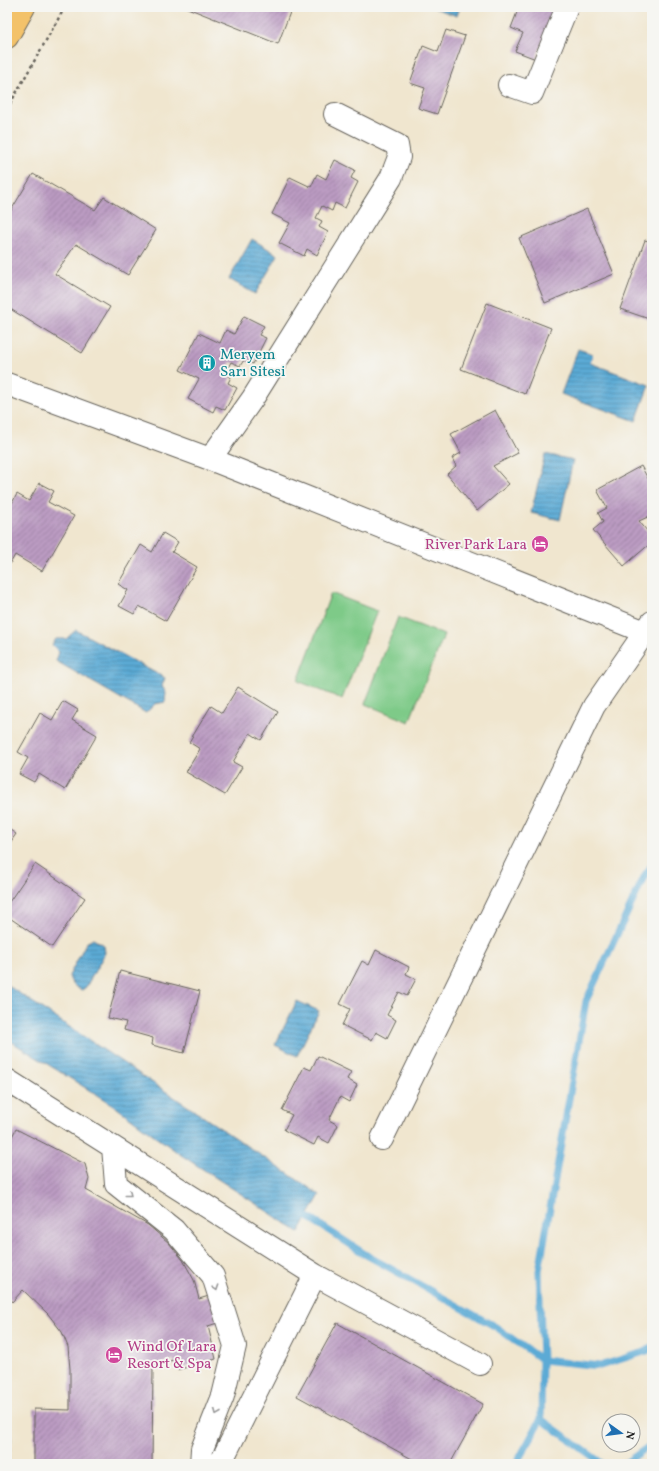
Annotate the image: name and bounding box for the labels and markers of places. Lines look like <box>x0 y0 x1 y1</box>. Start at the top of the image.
place label: Meryem Sarı Sitesi <box>220 345 286 383</box>
building icon: Meryem Sarı Sitesi <box>197 353 217 373</box>
hotel icon: River Park Lara <box>530 534 550 554</box>
place label: River Park Lara <box>425 535 527 556</box>
place label: Wind Of Lara Resort & Spa <box>127 1337 217 1375</box>
hotel icon: Wind Of Lara Resort & Spa <box>104 1345 124 1365</box>

